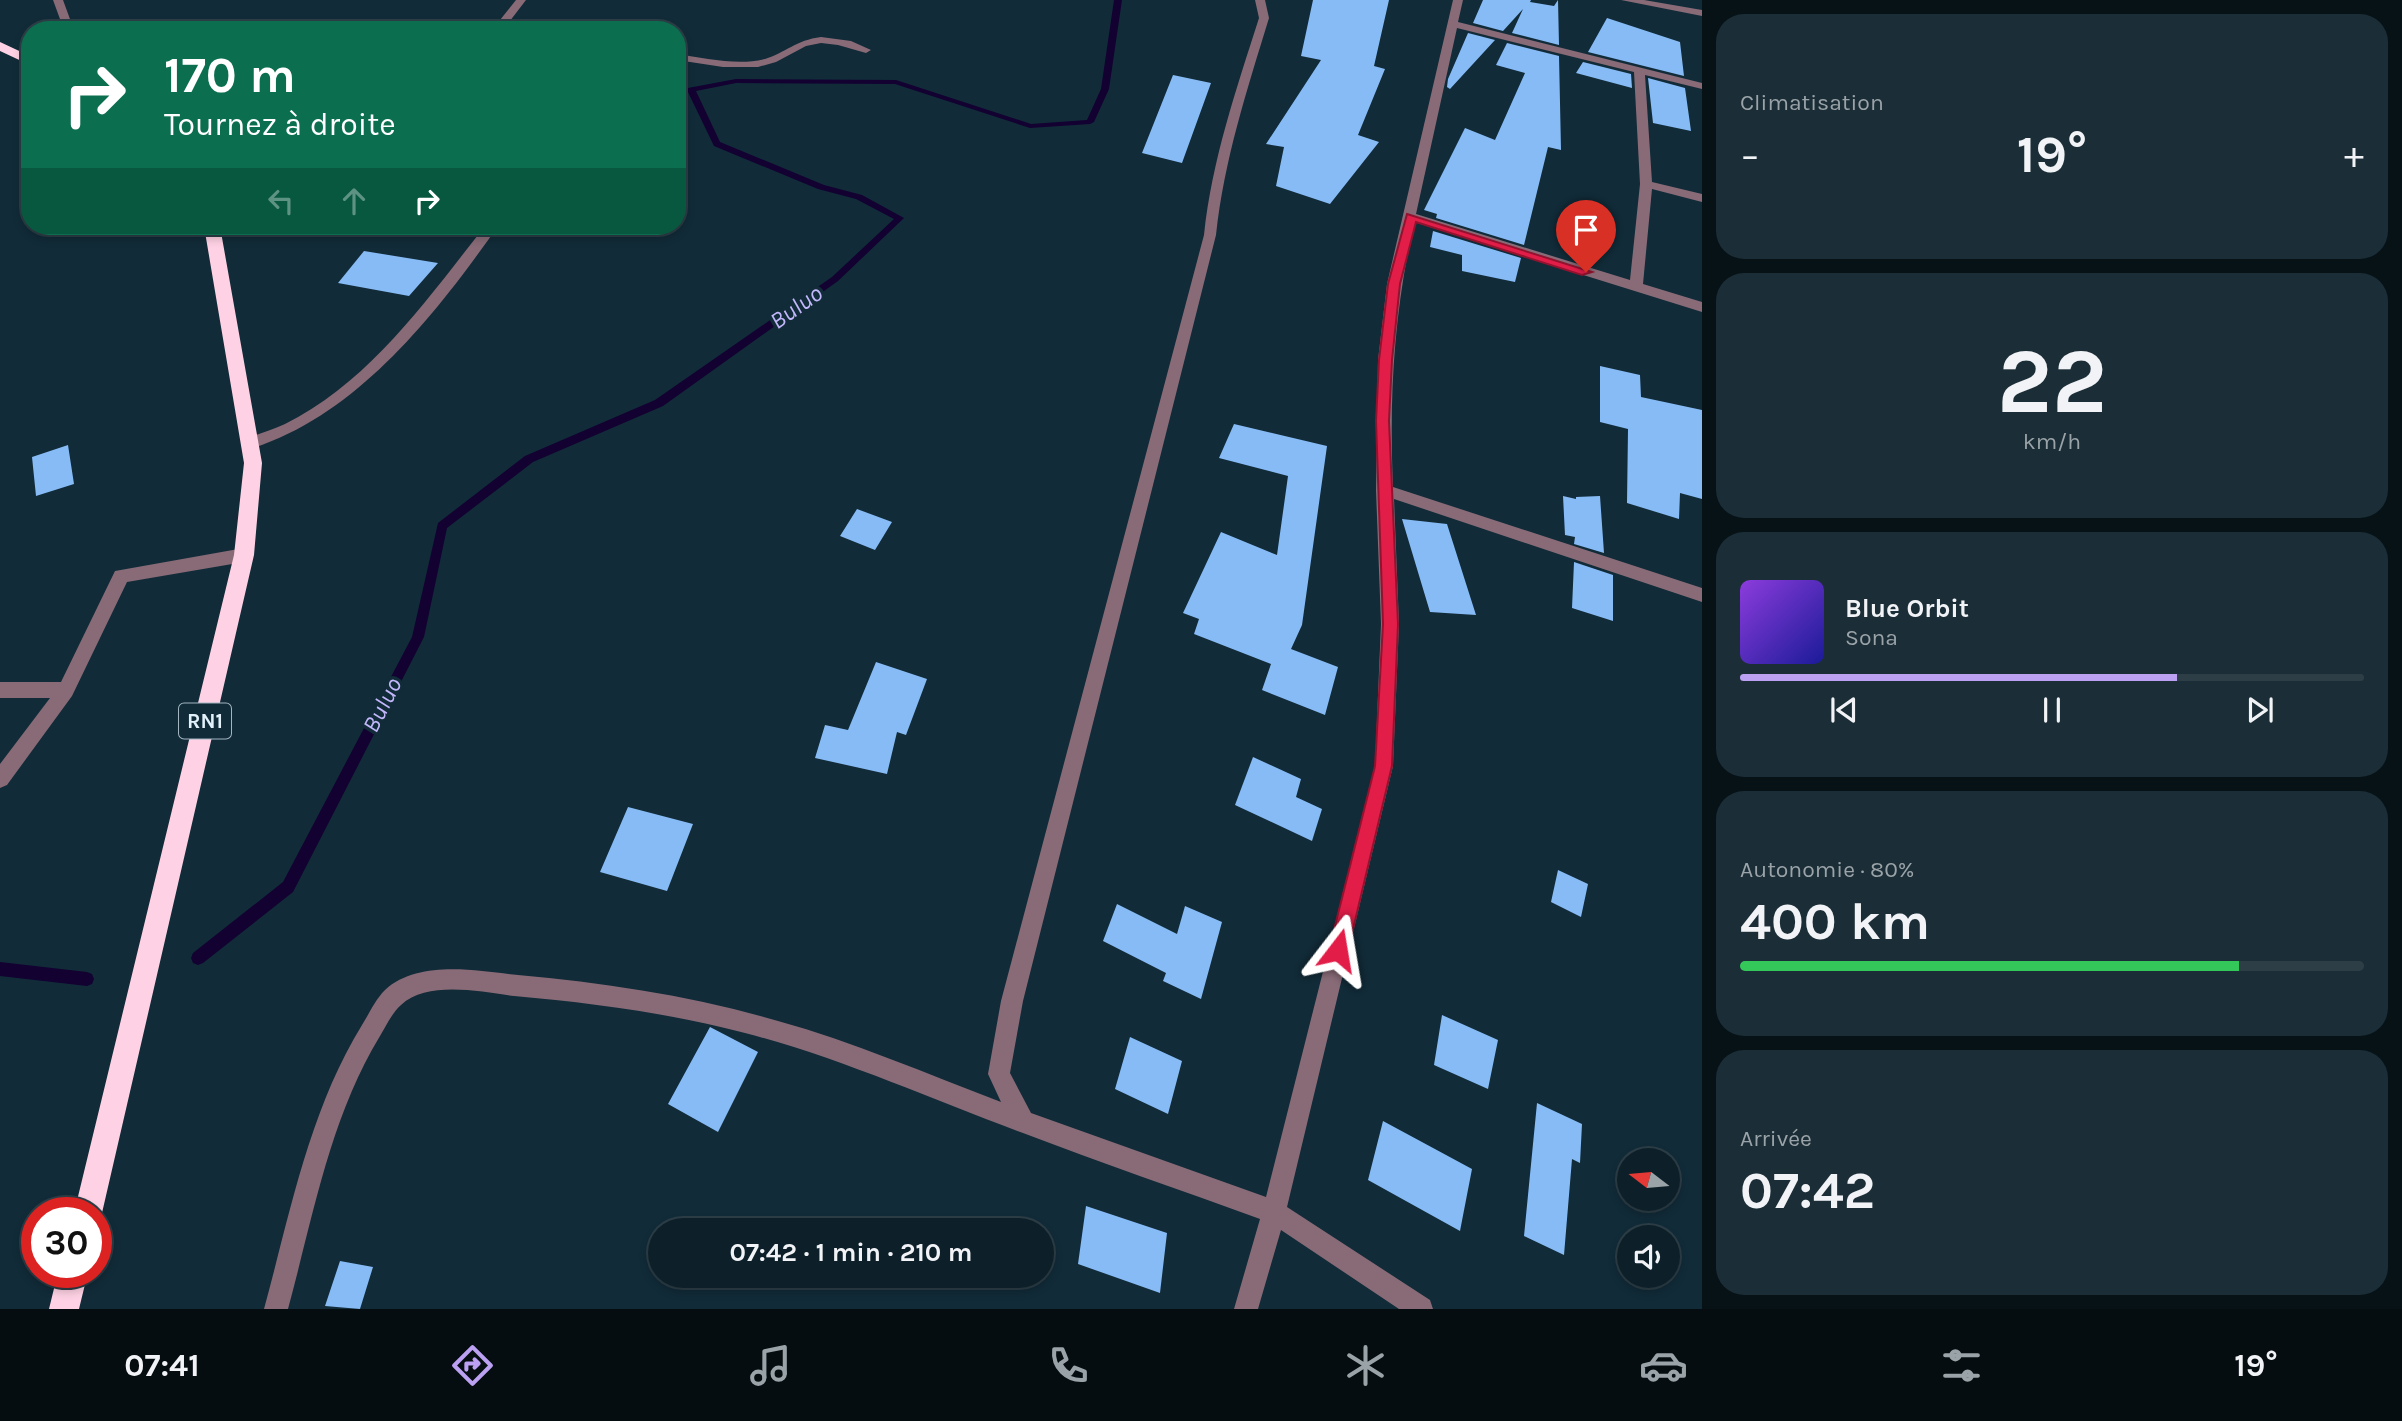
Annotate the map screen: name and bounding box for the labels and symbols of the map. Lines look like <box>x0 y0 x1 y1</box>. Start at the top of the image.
pin <box>1556 200 1616 272</box>
water label: Buluo <box>764 279 828 335</box>
water label: Buluo <box>356 673 408 737</box>
road number: RN1 <box>179 704 231 738</box>
position arrow <box>1301 913 1375 987</box>
north arrow <box>1617 1148 1680 1211</box>
speed limit sign: 30 <box>21 1197 112 1288</box>

